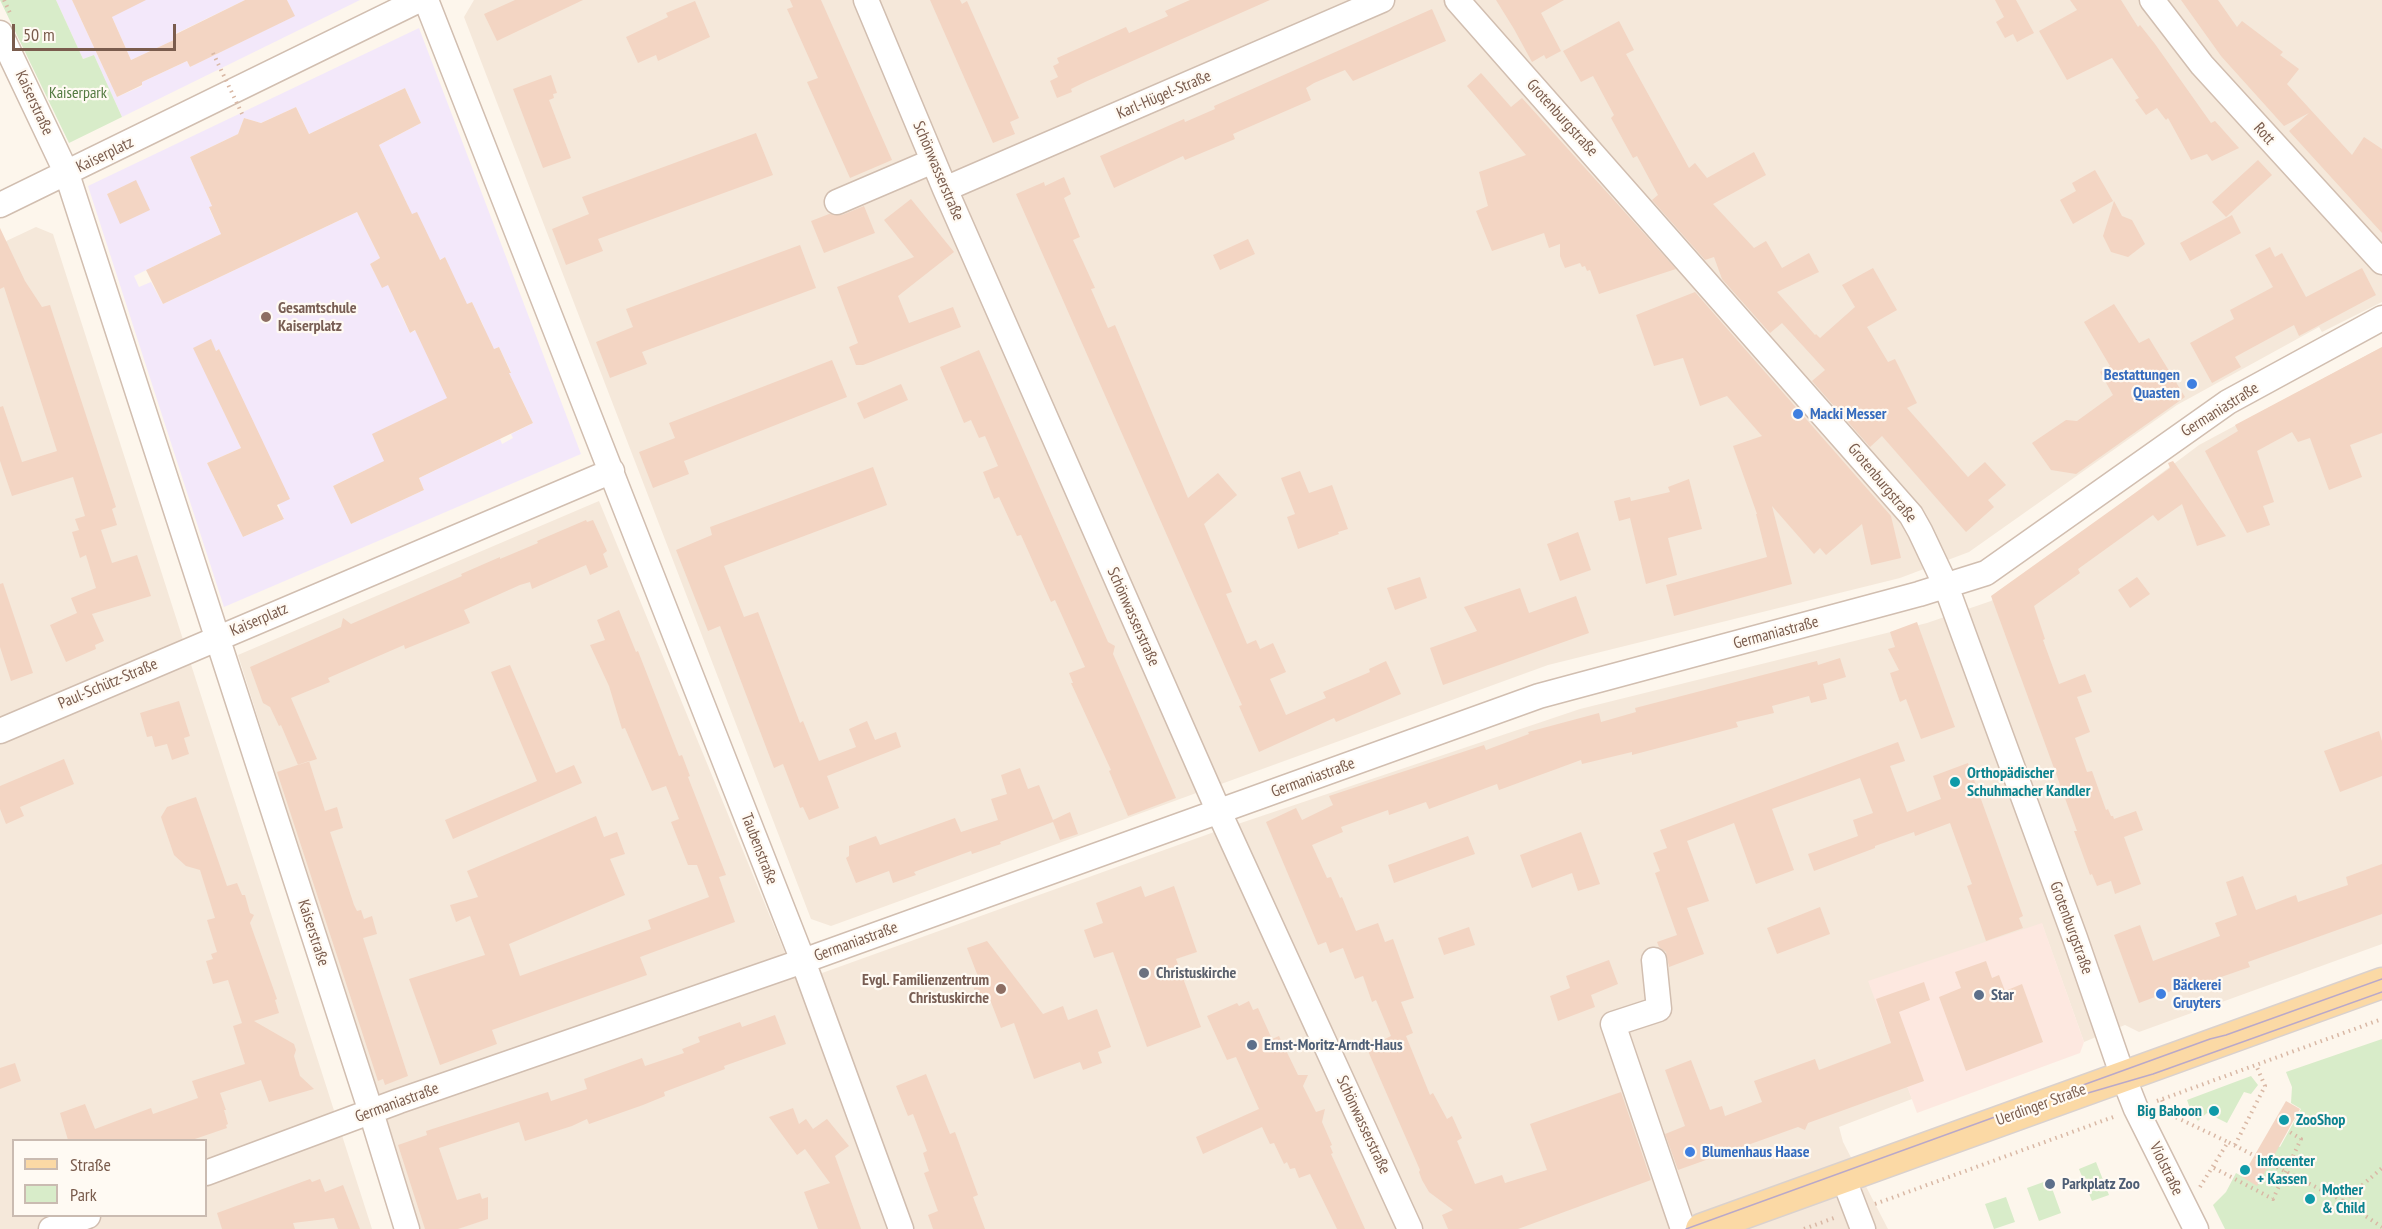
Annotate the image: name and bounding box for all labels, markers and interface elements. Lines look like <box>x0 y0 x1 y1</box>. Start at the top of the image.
scale bar <box>15 12 178 50</box>
text: 50 m <box>23 23 55 46</box>
street label: Karl-Hügel-Straße <box>1114 67 1214 123</box>
street label: Kaiserstraße <box>11 68 57 138</box>
street label: Grotenburgstraße <box>1522 75 1602 161</box>
park label: Kaiserpark <box>49 83 107 103</box>
street label: Schönwasserstraße <box>908 118 968 224</box>
street label: Rott <box>2249 119 2279 149</box>
street label: Kaiserplatz <box>73 133 137 177</box>
place label: Gesamtschule Kaiserplatz <box>278 298 357 336</box>
marker: Gesamtschule Kaiserplatz <box>259 310 273 324</box>
place label: Bestattungen Quasten <box>2104 365 2180 403</box>
marker: Bestattungen Quasten <box>2185 377 2199 391</box>
street label: Germaniastraße <box>2178 379 2262 441</box>
place label: Macki Messer <box>1810 404 1887 424</box>
marker: Macki Messer <box>1791 407 1805 421</box>
street label: Grotenburgstraße <box>1843 440 1921 526</box>
street label: Schönwasserstraße <box>1103 565 1163 669</box>
street label: Kaiserplatz <box>227 599 291 641</box>
street label: Germaniastraße <box>1731 612 1821 654</box>
street label: Paul-Schütz-Straße <box>56 654 160 714</box>
street label: Germaniastraße <box>1269 754 1357 802</box>
place label: Orthopädischer Schuhmacher Kandler <box>1967 763 2090 801</box>
marker: Orthopädischer Schuhmacher Kandler <box>1948 775 1962 789</box>
street label: Taubenstraße <box>737 811 781 887</box>
street label: Grotenburgstraße <box>2045 879 2097 977</box>
street label: Kaiserstraße <box>293 897 333 969</box>
street label: Germaniastraße <box>812 918 900 966</box>
place label: Christuskirche <box>1156 963 1236 983</box>
marker: Christuskirche <box>1137 966 1151 980</box>
place label: Evgl. Familienzentrum Christuskirche <box>862 970 989 1008</box>
place label: Bäckerei Gruyters <box>2173 975 2221 1013</box>
marker: Evgl. Familienzentrum Christuskirche <box>994 982 1008 996</box>
place label: Star <box>1991 985 2014 1005</box>
marker: Bäckerei Gruyters <box>2154 987 2168 1001</box>
marker: Star <box>1972 988 1986 1002</box>
place label: Ernst-Moritz-Arndt-Haus <box>1264 1035 1402 1055</box>
marker: Ernst-Moritz-Arndt-Haus <box>1245 1038 1259 1052</box>
street label: Schönwasserstraße <box>1332 1073 1394 1177</box>
street label: Germaniastraße <box>353 1079 441 1127</box>
street label: Uerdinger Straße <box>1993 1080 2089 1130</box>
place label: Big Baboon <box>2137 1101 2202 1121</box>
marker: Big Baboon <box>2207 1104 2221 1118</box>
place label: ZooShop <box>2296 1110 2345 1130</box>
marker: ZooShop <box>2277 1113 2291 1127</box>
legend <box>12 1139 207 1217</box>
street label: Violstraße <box>2145 1139 2187 1199</box>
place label: Blumenhaus Haase <box>1702 1142 1810 1162</box>
marker: Blumenhaus Haase <box>1683 1145 1697 1159</box>
place label: Infocenter + Kassen <box>2257 1151 2315 1189</box>
text: Straße <box>70 1153 111 1176</box>
marker: Infocenter + Kassen <box>2238 1163 2252 1177</box>
place label: Parkplatz Zoo <box>2062 1174 2140 1194</box>
marker: Parkplatz Zoo <box>2043 1177 2057 1191</box>
place label: Mother & Child <box>2322 1180 2365 1218</box>
text: Park <box>70 1183 97 1206</box>
marker: Mother & Child <box>2303 1192 2317 1206</box>

